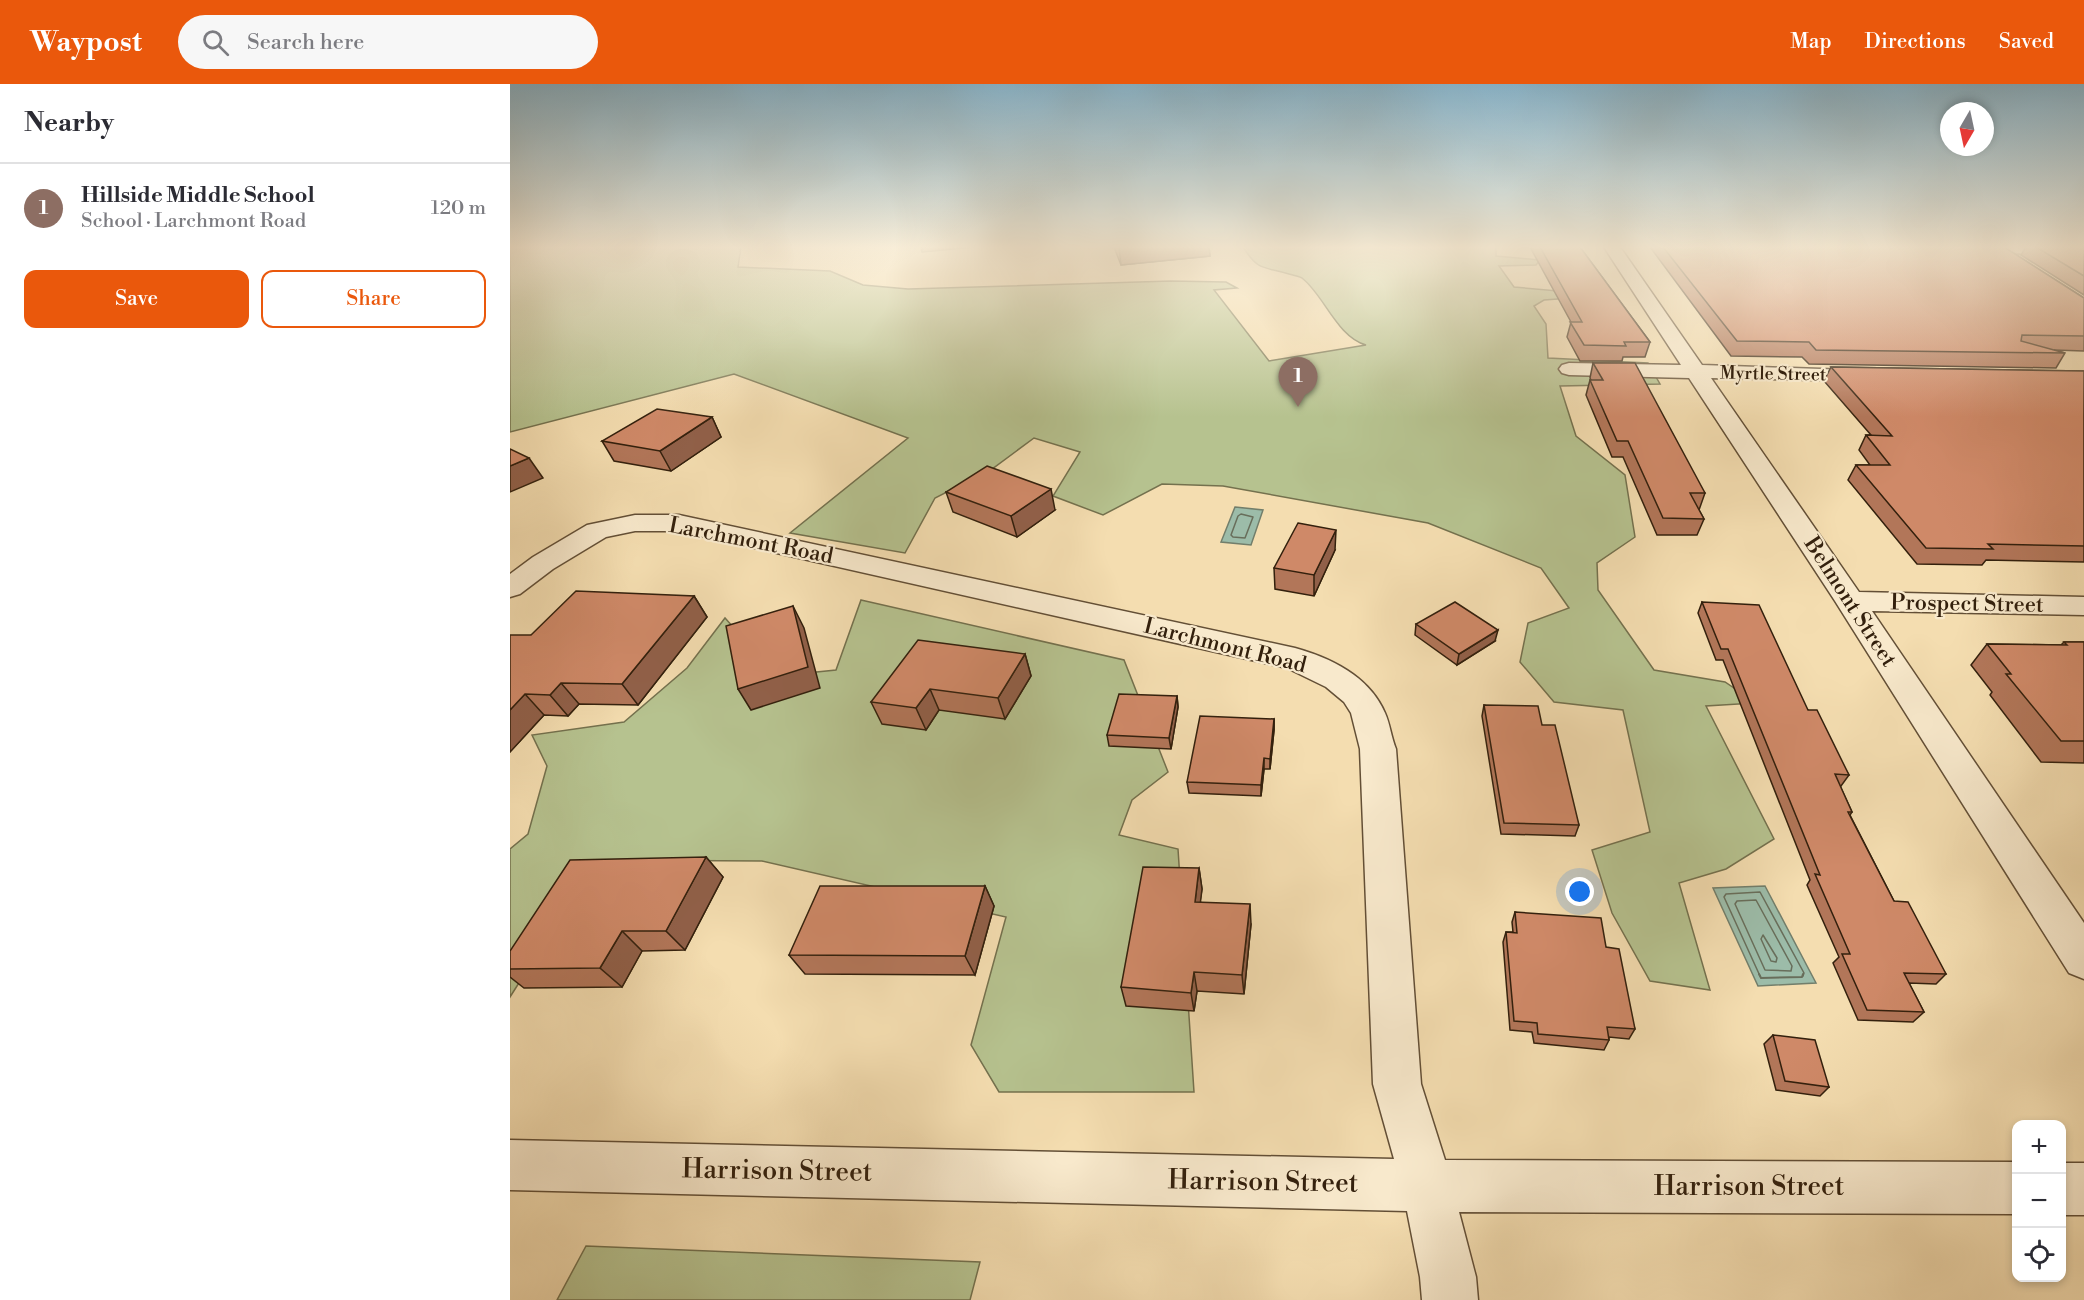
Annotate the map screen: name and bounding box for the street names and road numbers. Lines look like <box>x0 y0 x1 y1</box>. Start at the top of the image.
street label: Myrtle Street <box>1720 362 1827 386</box>
street label: Larchmont Road <box>666 512 836 570</box>
street label: Belmont Street <box>1797 531 1902 672</box>
street label: Prospect Street <box>1890 589 2044 619</box>
street label: Larchmont Road <box>1141 613 1310 679</box>
street label: Harrison Street <box>681 1152 873 1190</box>
street label: Harrison Street <box>1167 1163 1359 1201</box>
street label: Harrison Street <box>1654 1170 1845 1204</box>

